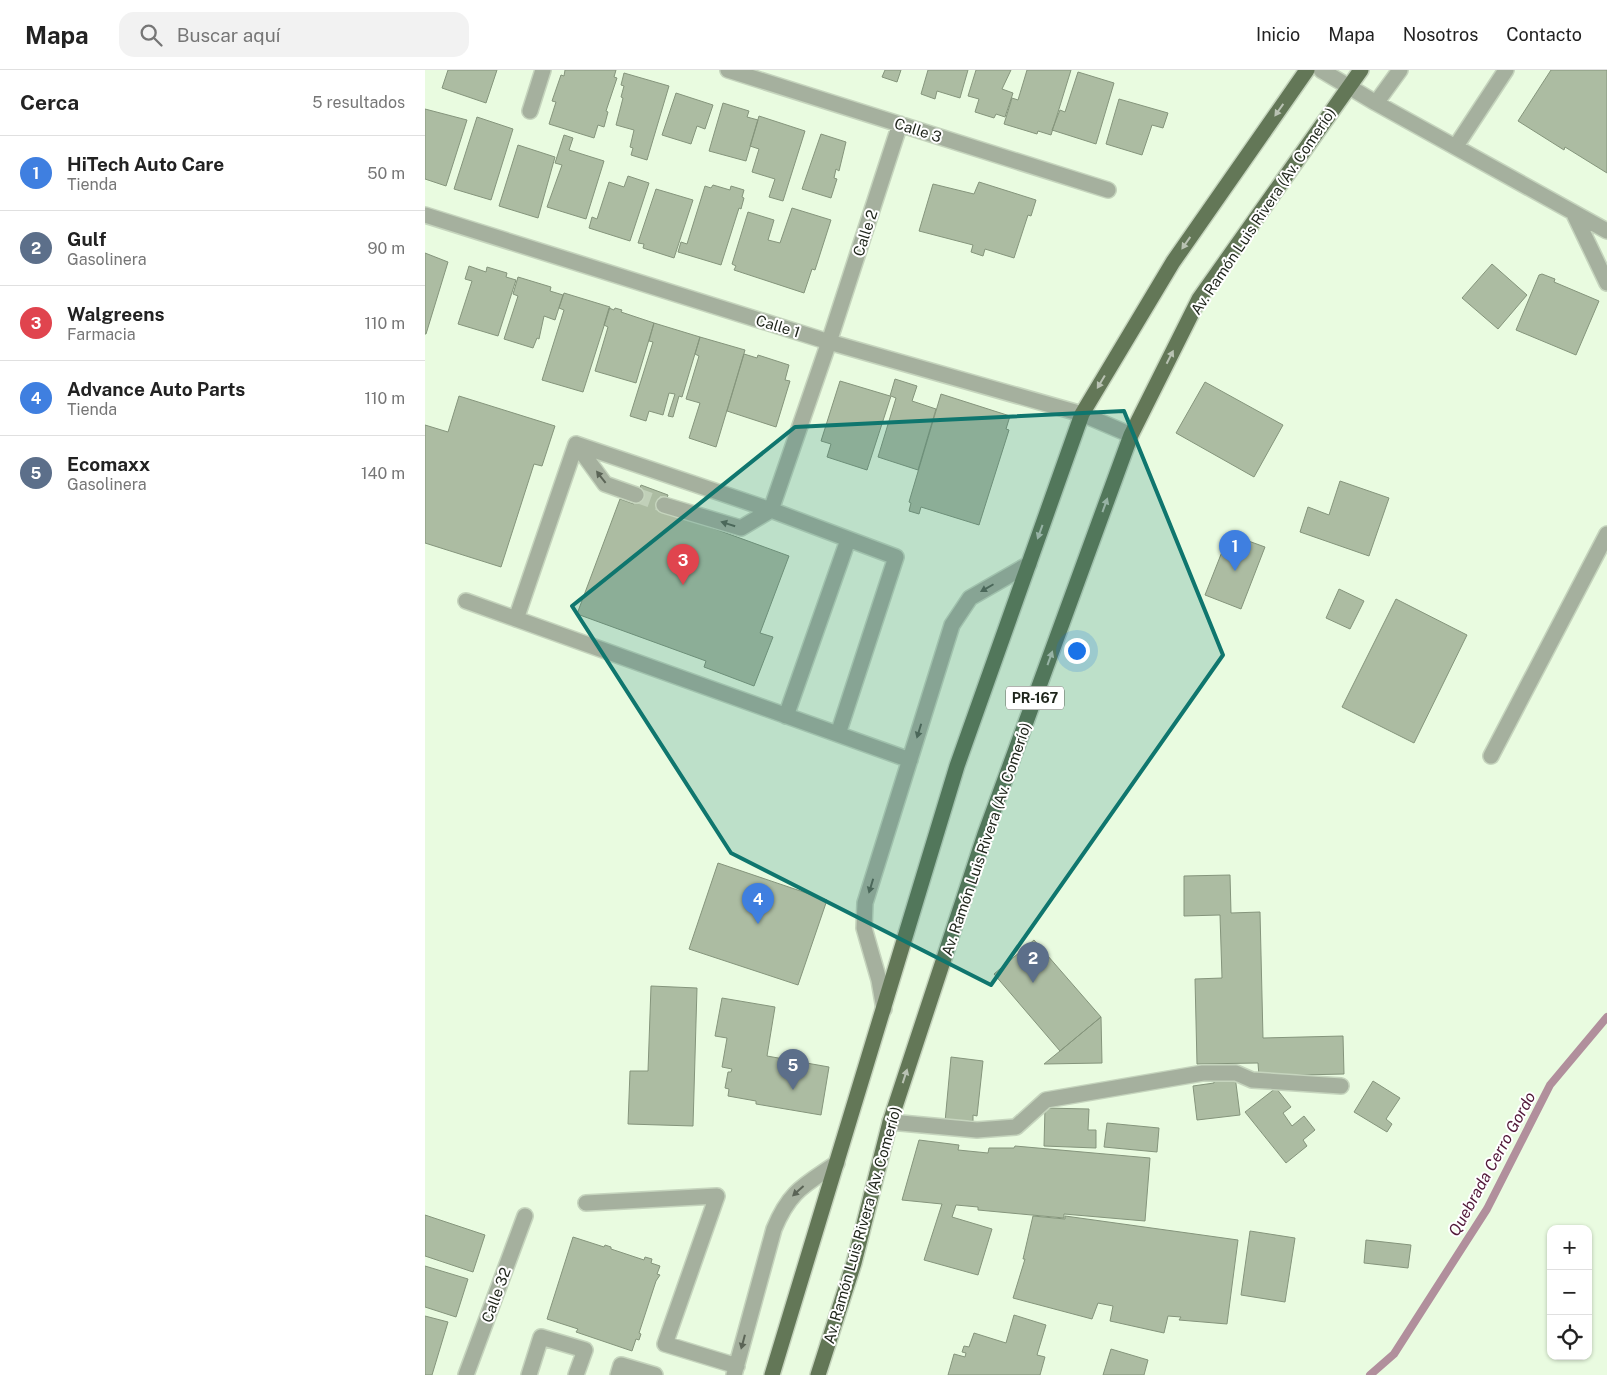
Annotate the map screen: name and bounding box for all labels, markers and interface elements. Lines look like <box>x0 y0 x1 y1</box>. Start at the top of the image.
search box <box>119 12 469 57</box>
text: Mapa <box>25 21 89 49</box>
icon: search <box>137 21 165 49</box>
text: Buscar aquí <box>177 24 280 46</box>
text: Inicio <box>1256 24 1300 45</box>
text: Mapa <box>1328 24 1375 45</box>
text: Nosotros <box>1403 24 1478 45</box>
text: Contacto <box>1506 24 1582 45</box>
text: Cerca <box>20 90 79 115</box>
text: 5 resultados <box>312 93 405 112</box>
one-way arrow <box>1274 103 1284 117</box>
street label: Av. Ramón Luis Rivera (Av. Comerío) <box>1187 104 1339 318</box>
street label: Calle 3 <box>892 114 944 146</box>
text: HiTech Auto Care <box>67 153 224 175</box>
text: 1 <box>33 164 39 183</box>
text: 50 m <box>367 164 405 183</box>
text: Tienda <box>67 175 117 194</box>
street label: Calle 2 <box>849 207 881 258</box>
text: Gulf <box>67 228 106 250</box>
one-way arrow <box>1181 237 1191 250</box>
text: 2 <box>31 239 41 258</box>
text: 90 m <box>368 239 405 258</box>
text: Gasolinera <box>67 250 147 269</box>
text: Walgreens <box>67 303 164 325</box>
street label: Calle 1 <box>754 311 802 341</box>
text: 3 <box>31 314 41 333</box>
text: 110 m <box>364 314 405 333</box>
text: Farmacia <box>67 325 136 344</box>
one-way arrow <box>1166 349 1174 364</box>
one-way arrow <box>1097 375 1106 388</box>
text: Advance Auto Parts <box>67 378 245 400</box>
text: 4 <box>31 389 41 408</box>
text: 110 m <box>364 389 405 408</box>
text: Tienda <box>67 400 117 419</box>
text: Ecomaxx <box>67 453 150 475</box>
text: 5 <box>31 464 41 483</box>
text: 140 m <box>361 464 405 483</box>
one-way arrow <box>595 471 606 484</box>
text: Gasolinera <box>67 475 147 494</box>
one-way arrow <box>1102 498 1109 513</box>
one-way arrow <box>720 520 735 527</box>
one-way arrow <box>1036 525 1044 540</box>
pin: 1 <box>1219 530 1251 571</box>
pin: 3 <box>667 544 699 585</box>
one-way arrow <box>980 584 993 593</box>
your location <box>1064 638 1090 664</box>
one-way arrow <box>1046 650 1054 665</box>
road number: PR-167 <box>1006 686 1064 710</box>
street label: Av. Ramón Luis Rivera (Av. Comerío) <box>938 720 1034 958</box>
one-way arrow <box>914 723 922 738</box>
one-way arrow <box>866 879 874 894</box>
pin: 4 <box>742 883 774 924</box>
pin: 2 <box>1017 942 1049 983</box>
pin: 5 <box>777 1049 809 1090</box>
one-way arrow <box>902 1069 910 1084</box>
water label: Quebrada Cerro Gordo <box>1444 1088 1540 1239</box>
street label: Av. Ramón Luis Rivera (Av. Comerío) <box>820 1104 904 1346</box>
one-way arrow <box>792 1185 804 1197</box>
map controls <box>1547 1225 1592 1360</box>
button: + <box>1547 1225 1592 1270</box>
street label: Calle 32 <box>478 1265 514 1325</box>
button: − <box>1547 1270 1592 1315</box>
button: locate <box>1547 1315 1592 1360</box>
one-way arrow <box>739 1334 747 1349</box>

